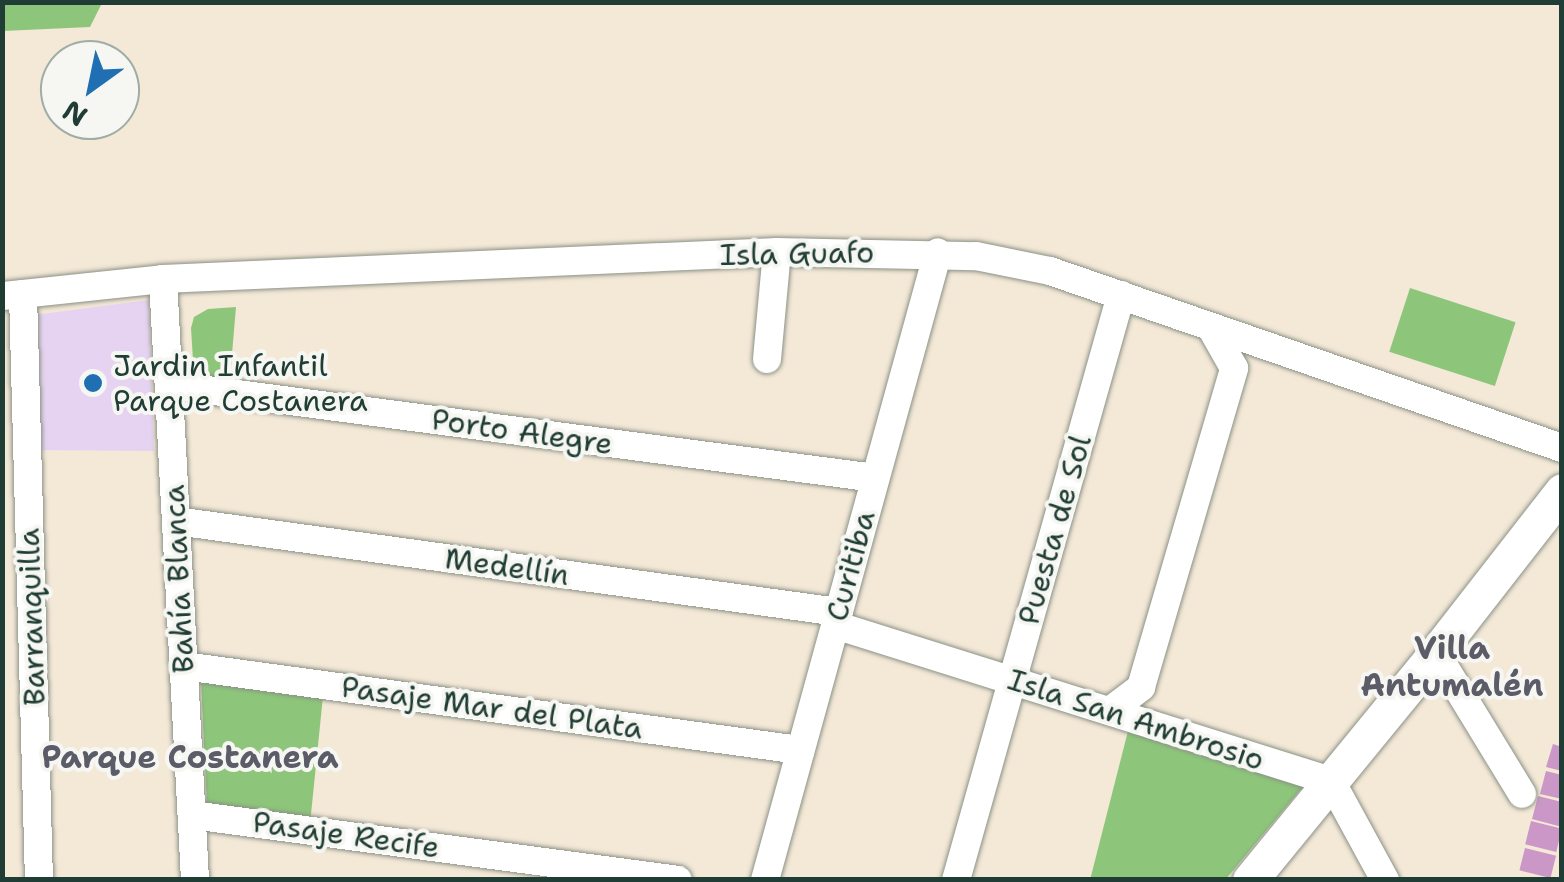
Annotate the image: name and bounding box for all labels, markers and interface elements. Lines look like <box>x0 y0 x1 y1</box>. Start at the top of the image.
north arrow <box>40 40 140 140</box>
text: N <box>55 92 94 135</box>
street label: Isla Guafo <box>720 235 874 273</box>
place label: Jardin Infantil Parque Costanera <box>113 348 368 418</box>
marker: Jardin Infantil Parque Costanera <box>82 372 104 394</box>
street label: Porto Alegre <box>429 401 615 463</box>
street label: Puesta de Sol <box>1011 431 1099 629</box>
street label: Bahía Blanca <box>156 484 202 674</box>
street label: Curitiba <box>819 507 883 625</box>
street label: Barranquilla <box>11 528 53 706</box>
street label: Medellín <box>443 540 571 594</box>
district label: Villa Antumalén <box>1361 630 1543 705</box>
street label: Isla San Ambrosio <box>1003 662 1269 778</box>
street label: Pasaje Mar del Plata <box>339 669 645 747</box>
district label: Parque Costanera <box>41 738 339 776</box>
street label: Pasaje Recife <box>250 804 442 866</box>

